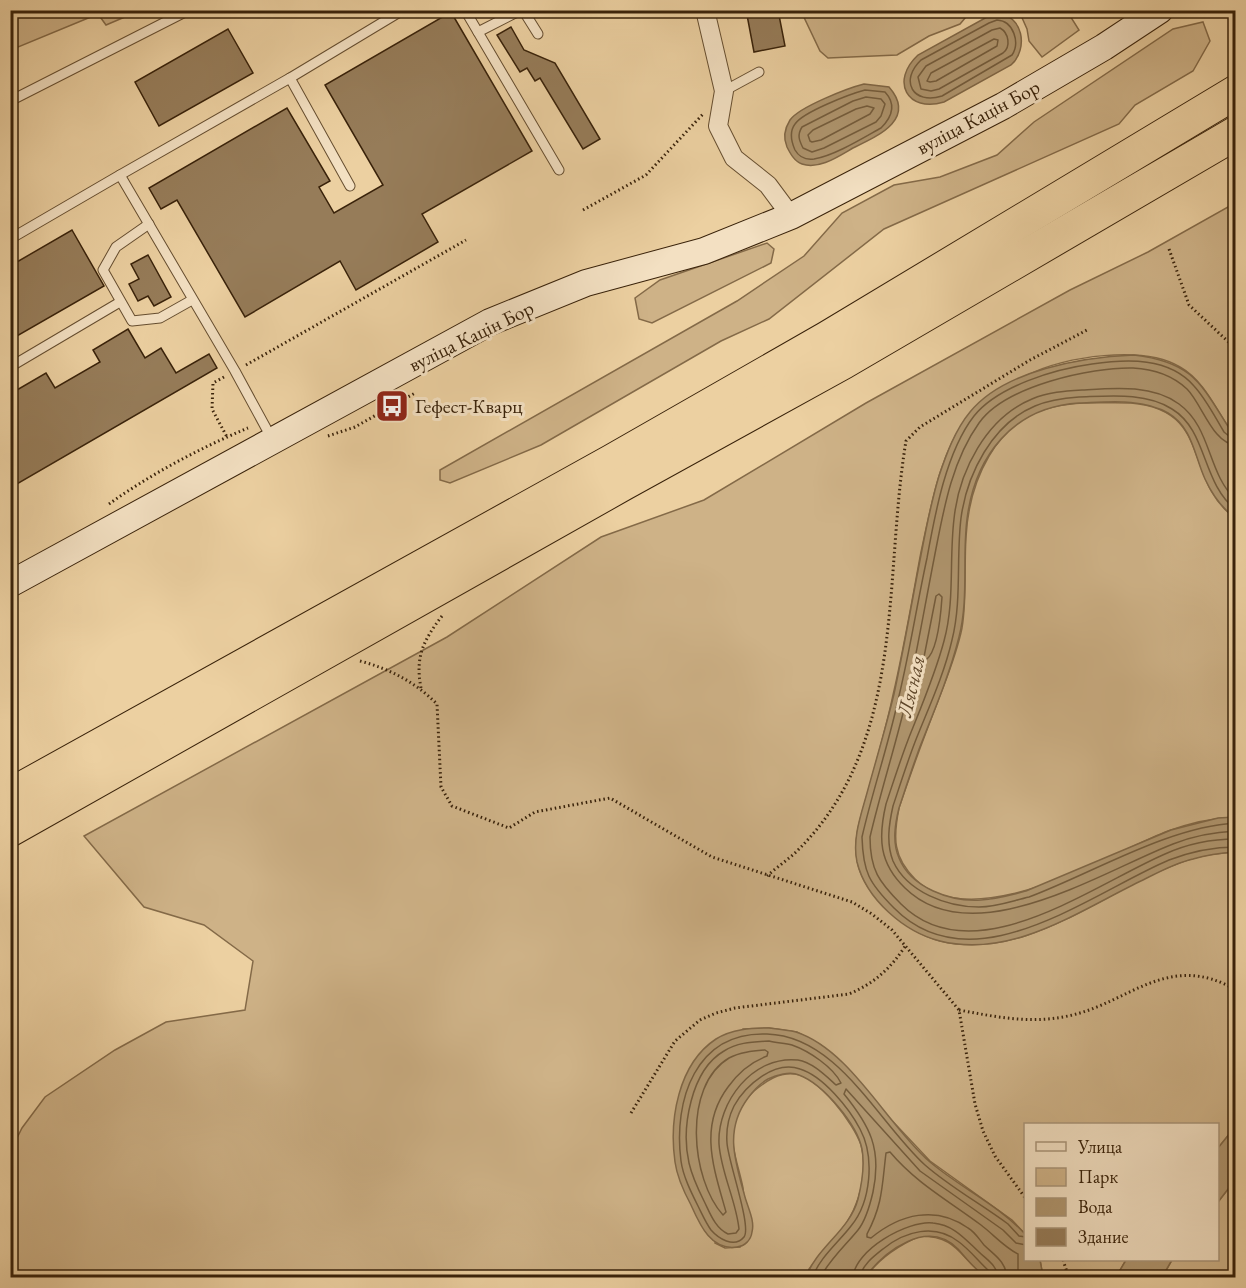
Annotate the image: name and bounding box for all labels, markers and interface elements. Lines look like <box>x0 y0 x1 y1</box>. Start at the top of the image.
street label: вуліца Кацін Бор <box>912 74 1044 160</box>
street label: вуліца Кацін Бор <box>404 294 538 378</box>
bus stop icon: Гефест-Кварц <box>374 388 410 424</box>
place label: Гефест-Кварц <box>415 393 523 419</box>
water label: Лясная <box>890 653 931 720</box>
legend <box>1024 1123 1219 1261</box>
text: Улица <box>1077 1135 1123 1158</box>
text: Парк <box>1078 1165 1118 1188</box>
text: Вода <box>1078 1195 1113 1218</box>
text: Здание <box>1078 1225 1128 1248</box>

